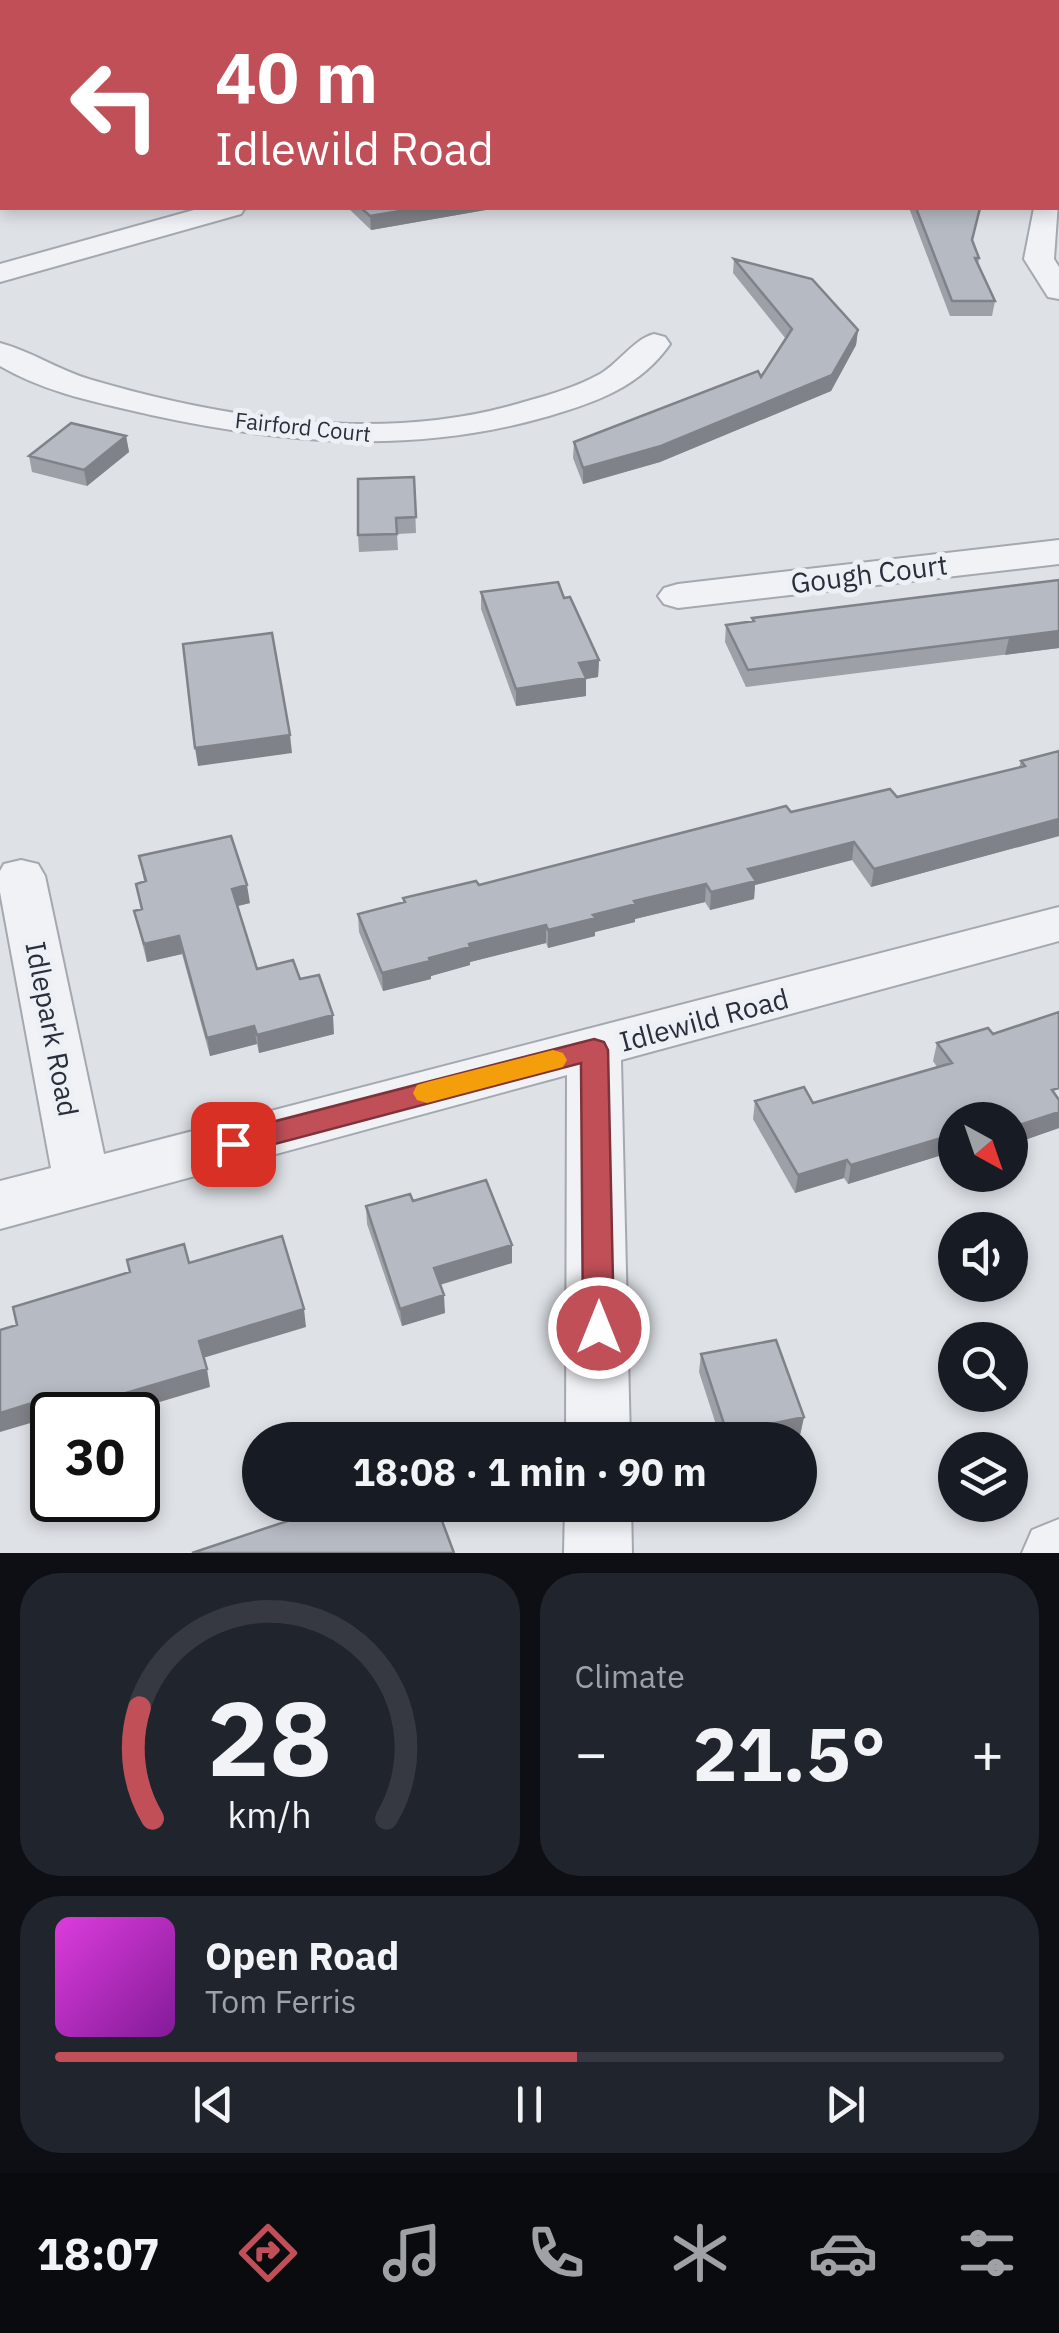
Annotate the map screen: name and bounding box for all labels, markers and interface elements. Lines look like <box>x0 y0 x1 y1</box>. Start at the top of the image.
text: 40 m <box>215 31 378 122</box>
icon: left <box>50 40 180 170</box>
text: Idlewild Road <box>215 119 494 177</box>
street label: Fairford Court <box>234 405 372 448</box>
street label: Gough Court <box>789 546 949 601</box>
street label: Idlepark Road <box>17 938 88 1120</box>
street label: Idlewild Road <box>615 979 792 1060</box>
pin <box>191 1102 276 1187</box>
north arrow <box>938 1102 1028 1192</box>
map controls <box>938 1102 1028 1522</box>
icon: arrive <box>206 1117 261 1172</box>
button: sound <box>938 1212 1028 1302</box>
position arrow <box>547 1276 651 1380</box>
button: search <box>938 1322 1028 1412</box>
speed limit sign: 30 <box>30 1392 160 1522</box>
button: layers <box>938 1432 1028 1522</box>
text: 18:08 · 1 min · 90 m <box>352 1447 707 1496</box>
text: Climate <box>575 1655 685 1697</box>
text: 28 <box>207 1669 332 1805</box>
text: 21.5° <box>692 1704 886 1802</box>
text: − <box>575 1717 608 1788</box>
text: + <box>971 1717 1004 1788</box>
text: km/h <box>228 1791 312 1838</box>
text: Open Road <box>205 1931 399 1980</box>
text: Tom Ferris <box>205 1980 356 2022</box>
icon: previous <box>186 2077 241 2132</box>
icon: pause <box>502 2077 557 2132</box>
icon: next <box>818 2077 873 2132</box>
icon: directions <box>233 2218 303 2288</box>
icon: music <box>377 2218 447 2288</box>
icon: phone <box>521 2218 591 2288</box>
icon: climate <box>665 2218 735 2288</box>
icon: car <box>808 2218 878 2288</box>
icon: filters <box>952 2218 1022 2288</box>
text: 18:07 <box>37 2224 160 2282</box>

